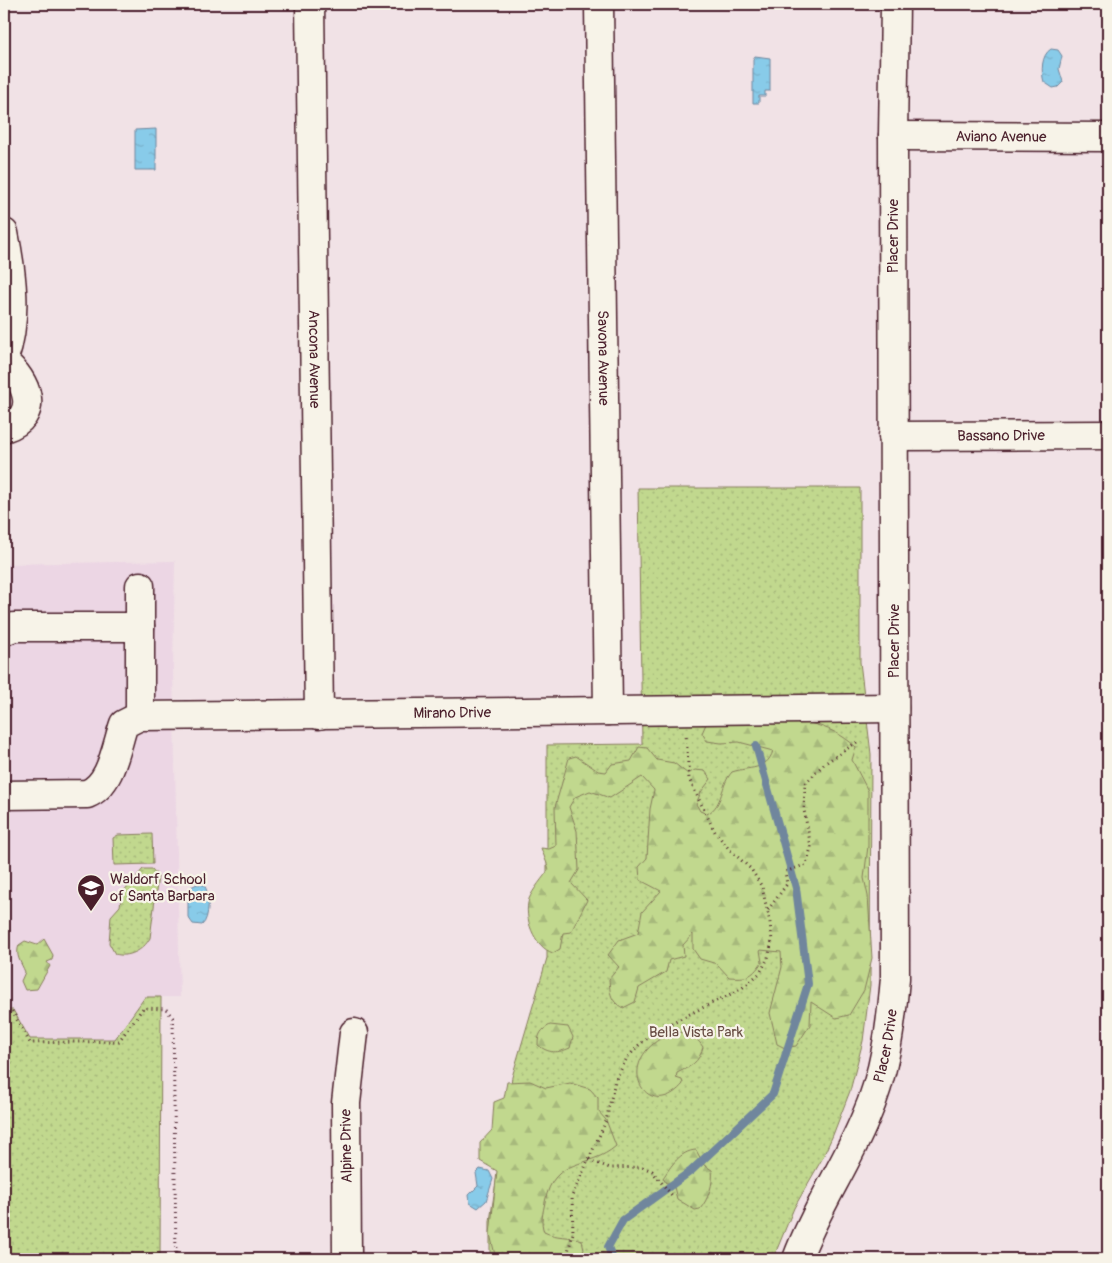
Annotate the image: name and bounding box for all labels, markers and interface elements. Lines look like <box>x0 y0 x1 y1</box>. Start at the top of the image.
street label: Aviano Avenue <box>955 127 1047 147</box>
street label: Placer Drive <box>884 198 903 273</box>
street label: Ancona Avenue <box>304 310 324 409</box>
street label: Savona Avenue <box>593 310 613 406</box>
street label: Bassano Drive <box>957 426 1045 446</box>
street label: Placer Drive <box>885 603 904 678</box>
street label: Mirano Drive <box>413 703 492 723</box>
place label: Waldorf School of Santa Barbara <box>110 870 215 906</box>
school or university icon: Waldorf School of Santa Barbara <box>76 873 106 912</box>
street label: Placer Drive <box>870 1008 902 1085</box>
park label: Bella Vista Park <box>649 1023 744 1042</box>
street label: Alpine Drive <box>336 1108 357 1183</box>

